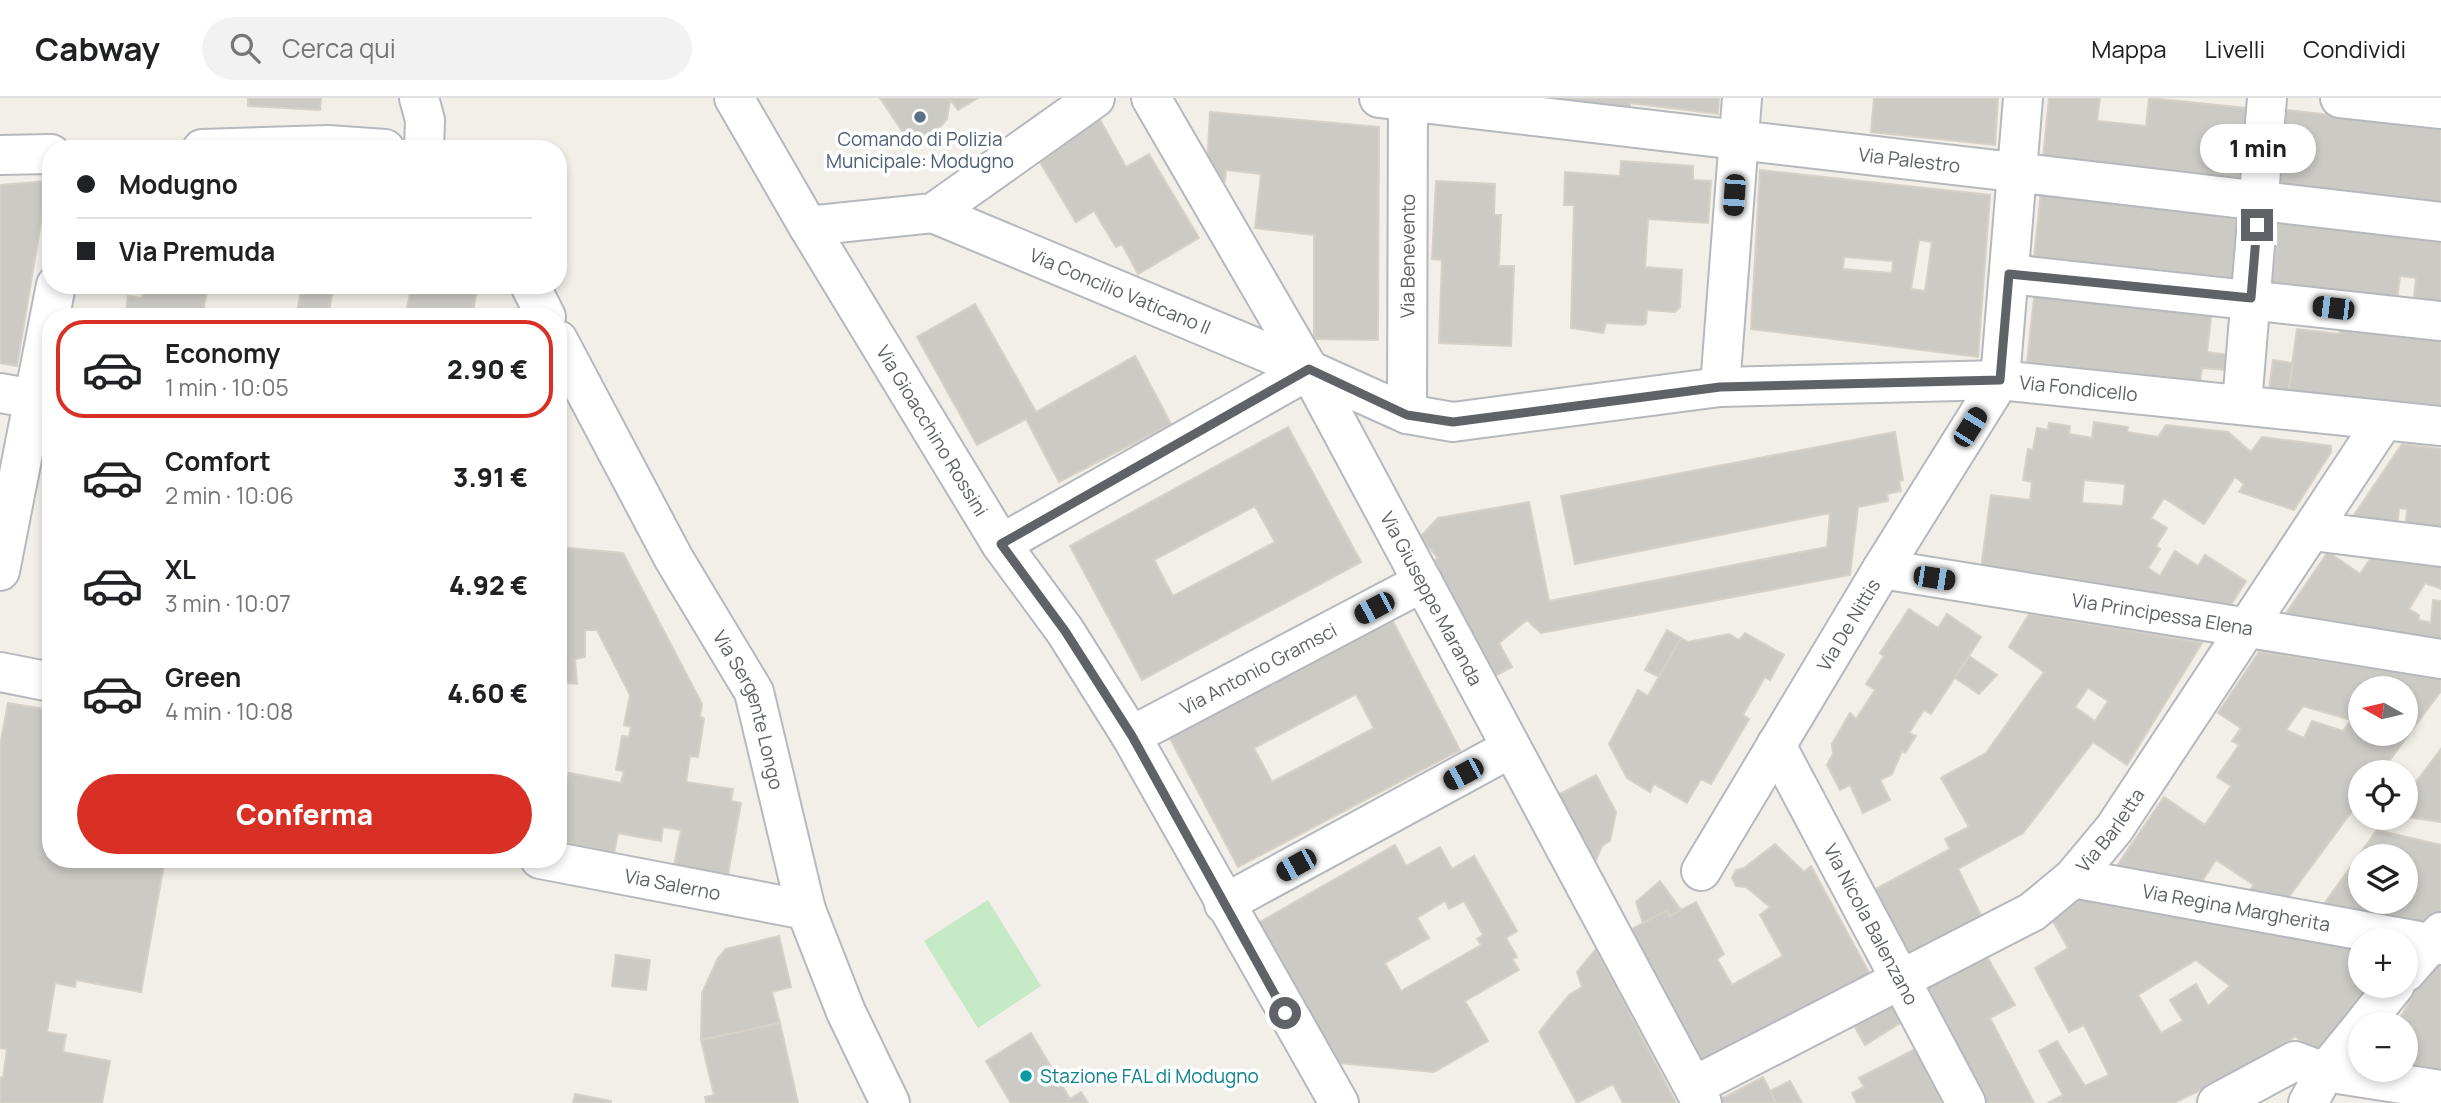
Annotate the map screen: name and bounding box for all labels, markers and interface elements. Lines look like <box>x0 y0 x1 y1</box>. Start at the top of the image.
search box <box>202 17 692 80</box>
text: Cabway <box>35 26 160 71</box>
icon: search <box>226 29 264 67</box>
text: Cerca qui <box>282 30 396 66</box>
text: Mappa <box>2091 32 2167 65</box>
text: Livelli <box>2205 32 2265 65</box>
text: Condividi <box>2303 32 2406 65</box>
marker: Comando di Polizia Municipale: Modugno <box>912 109 928 125</box>
callout: 1 min <box>2199 123 2315 172</box>
place label: Comando di Polizia Municipale: Modugno <box>826 126 1014 174</box>
text: 1 min <box>2229 132 2287 164</box>
street label: Via Palestro <box>1857 141 1962 179</box>
text: Modugno <box>119 166 238 202</box>
car <box>1723 173 1746 217</box>
street label: Via Benevento <box>1394 194 1421 318</box>
route end <box>2241 209 2273 241</box>
text: Via Premuda <box>119 233 275 269</box>
street label: Via Concilio Vaticano II <box>1026 242 1215 341</box>
car <box>2311 295 2356 321</box>
text: Economy <box>165 335 280 371</box>
icon: car <box>81 338 144 401</box>
street label: Via Gioacchino Rossini <box>870 341 994 521</box>
text: 2.90 € <box>447 351 528 387</box>
street label: Via Fondicello <box>2018 369 2139 407</box>
text: 1 min · 10:05 <box>165 371 289 403</box>
car <box>1950 404 1991 450</box>
text: Comfort <box>165 443 271 479</box>
icon: car <box>81 446 144 509</box>
text: 3.91 € <box>453 459 528 495</box>
text: 2 min · 10:06 <box>165 479 294 511</box>
street label: Via Giuseppe Maranda <box>1374 507 1489 690</box>
text: XL <box>165 551 196 587</box>
icon: car <box>81 554 144 617</box>
car <box>1912 564 1957 592</box>
text: 4.92 € <box>449 567 528 603</box>
street label: Via De Nittis <box>1811 574 1886 676</box>
text: 3 min · 10:07 <box>165 587 291 619</box>
street label: Via Principessa Elena <box>2070 587 2255 642</box>
car <box>1351 589 1398 627</box>
street label: Via Antonio Gramsci <box>1175 617 1341 721</box>
street label: Via Sergente Longo <box>707 626 790 792</box>
text: Green <box>165 659 241 695</box>
icon: car <box>81 662 144 725</box>
text: 4.60 € <box>447 675 528 711</box>
north arrow <box>2348 676 2418 746</box>
map controls <box>2348 676 2418 1082</box>
text: 4 min · 10:08 <box>165 695 293 727</box>
car <box>1440 755 1487 793</box>
button: locate <box>2348 760 2418 830</box>
button: Conferma <box>77 774 532 854</box>
street label: Via Barletta <box>2070 783 2150 878</box>
street label: Via Nicola Balenzano <box>1818 839 1925 1009</box>
button: layers <box>2348 844 2418 914</box>
car <box>1273 846 1320 884</box>
street label: Via Salerno <box>622 863 723 906</box>
street label: Via Regina Margherita <box>2140 878 2332 938</box>
button: + <box>2348 928 2418 998</box>
route start <box>1269 997 1301 1029</box>
button: − <box>2348 1012 2418 1082</box>
place label: Stazione FAL di Modugno <box>1040 1063 1259 1089</box>
marker: Stazione FAL di Modugno <box>1018 1068 1034 1084</box>

